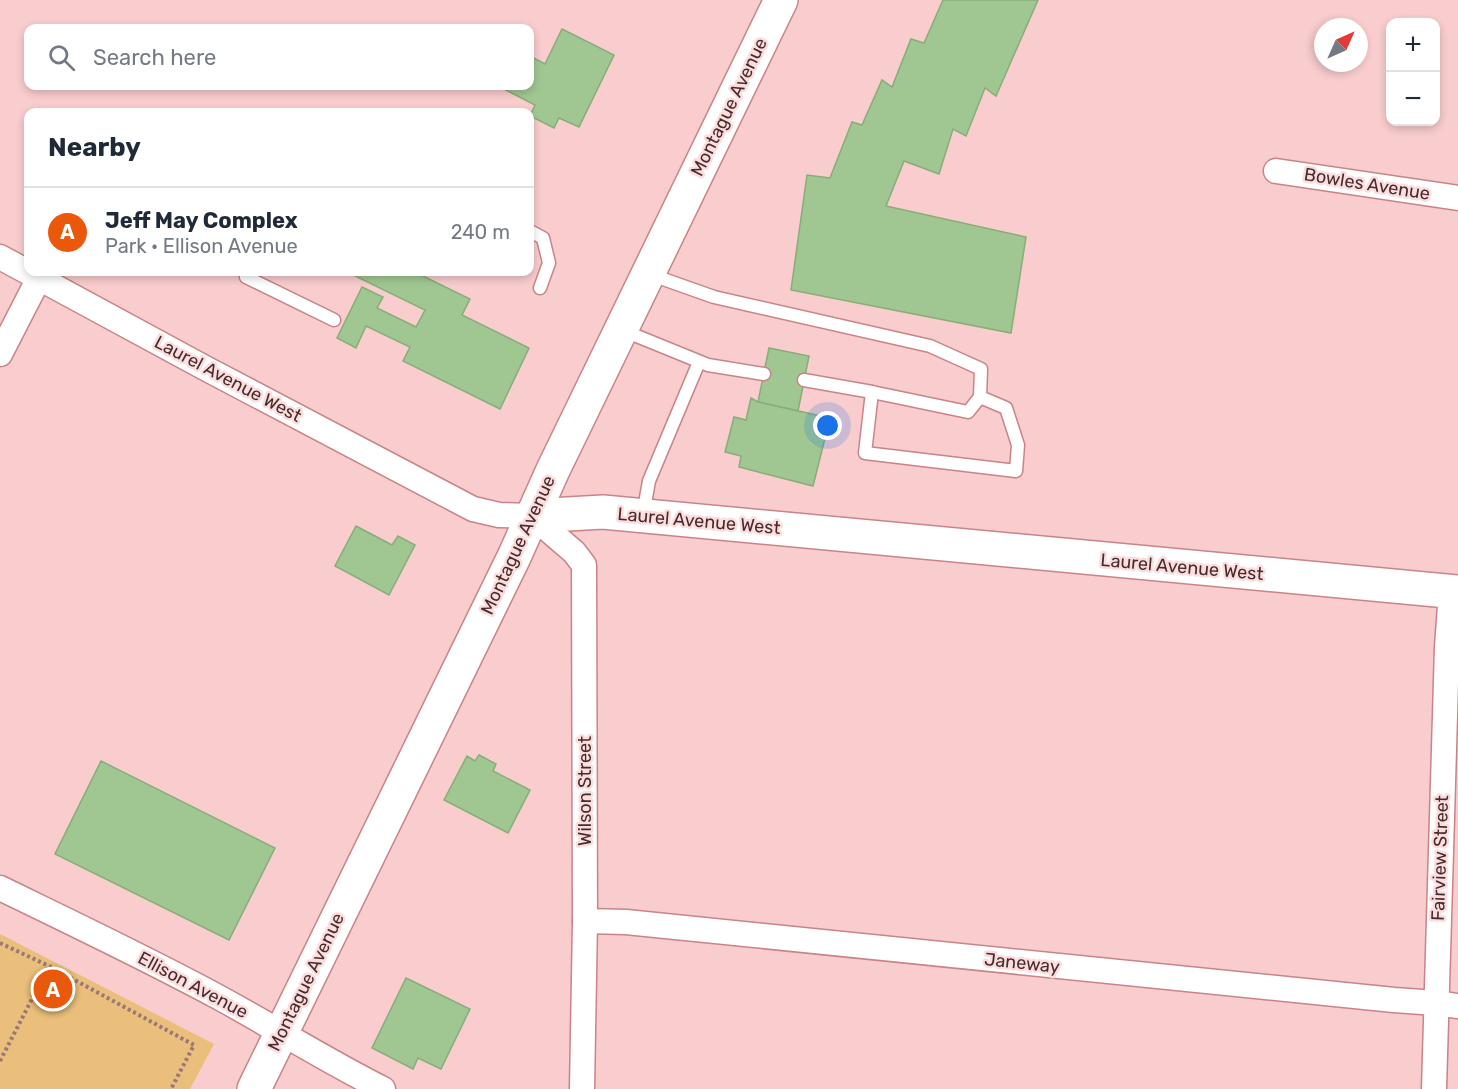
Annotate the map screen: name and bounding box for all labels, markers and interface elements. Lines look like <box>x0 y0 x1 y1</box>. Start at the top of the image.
north arrow <box>1314 18 1368 72</box>
map controls <box>1386 18 1440 126</box>
button: + <box>1386 18 1440 72</box>
search box <box>24 24 534 90</box>
street label: Montague Avenue <box>686 34 772 180</box>
icon: search <box>45 41 78 74</box>
text: Search here <box>93 44 216 71</box>
button: − <box>1386 72 1440 126</box>
text: Nearby <box>48 132 141 163</box>
street label: Bowles Avenue <box>1302 163 1432 205</box>
text: Jeff May Complex <box>105 207 298 234</box>
text: A <box>60 220 75 244</box>
text: 240 m <box>451 220 510 244</box>
text: Park · Ellison Avenue <box>105 234 298 258</box>
street label: Laurel Avenue West <box>151 331 305 427</box>
your location <box>813 411 842 440</box>
street label: Montague Avenue <box>476 472 560 618</box>
street label: Laurel Avenue West <box>617 503 781 539</box>
street label: Laurel Avenue West <box>1100 549 1264 585</box>
street label: Wilson Street <box>574 736 596 846</box>
street label: Fairview Street <box>1427 795 1453 921</box>
street label: Montague Avenue <box>263 909 349 1055</box>
street label: Ellison Avenue <box>134 947 252 1023</box>
street label: Janeway <box>983 948 1061 978</box>
pin: A <box>34 966 72 1012</box>

